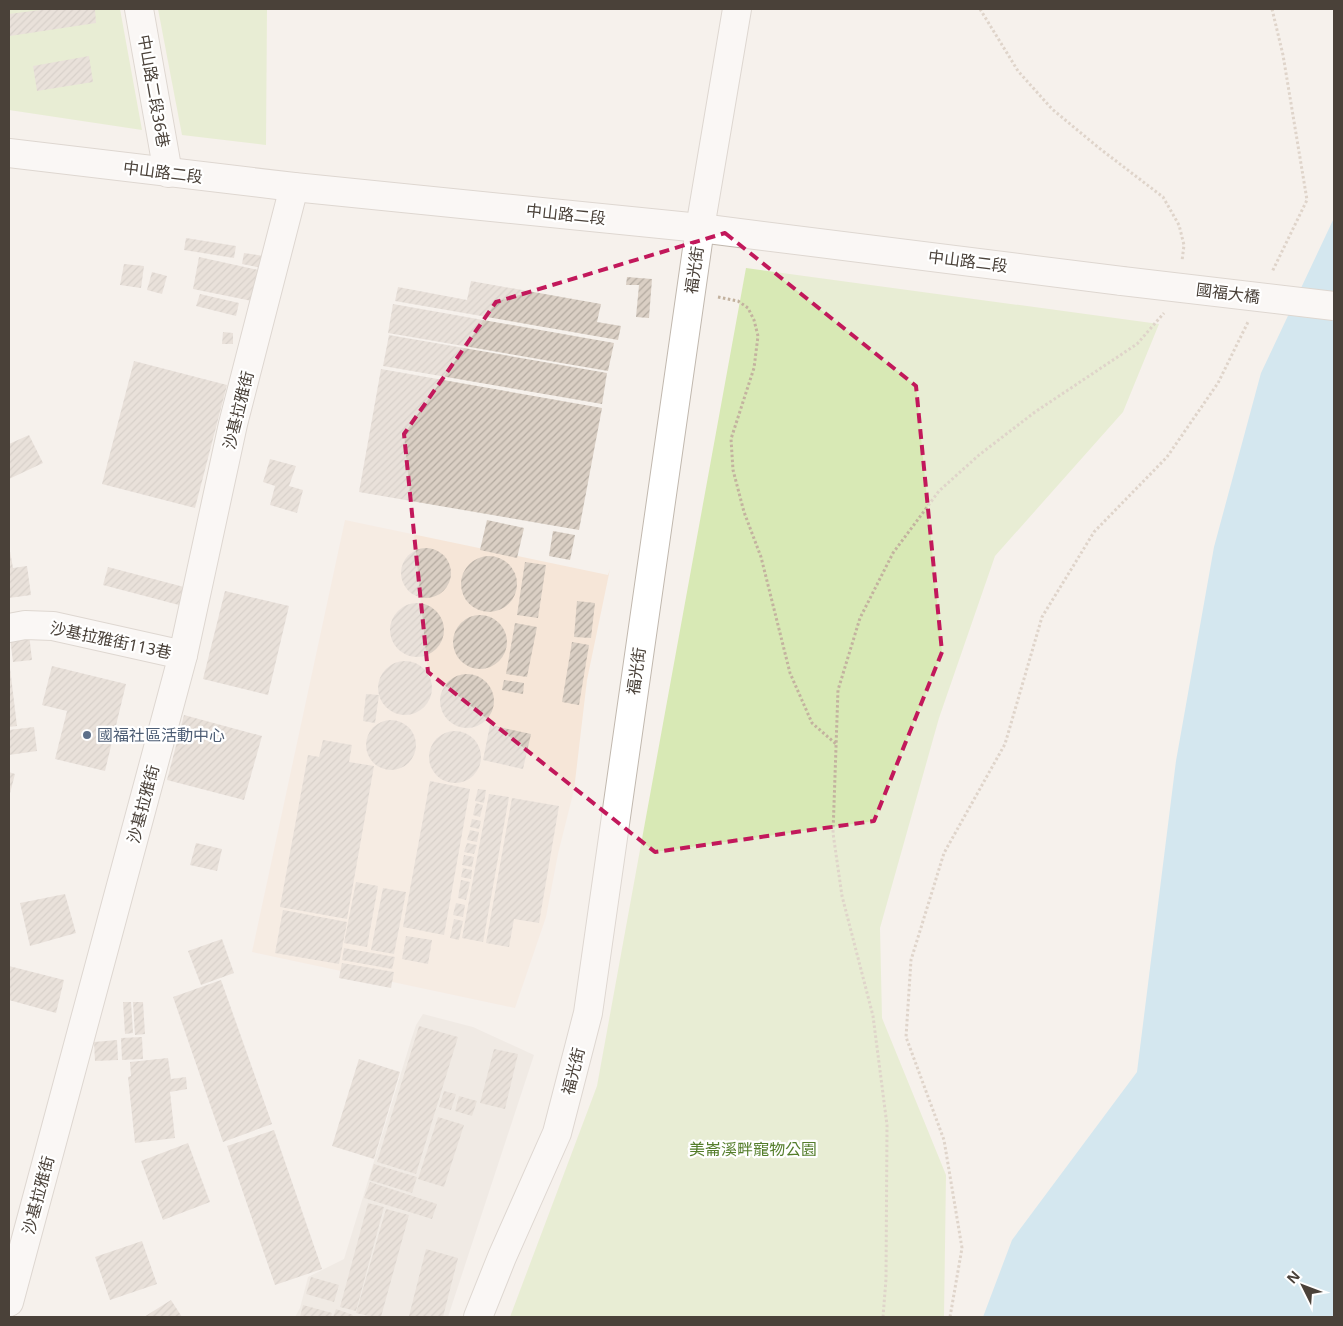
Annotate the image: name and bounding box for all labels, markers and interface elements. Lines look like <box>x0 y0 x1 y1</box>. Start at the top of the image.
street label: 中山路二段36巷 <box>133 33 175 149</box>
street label: 中山路二段 <box>122 156 204 188</box>
street label: 中山路二段 <box>525 199 607 229</box>
street label: 福光街 <box>680 245 708 295</box>
street label: 中山路二段 <box>927 245 1009 277</box>
street label: 國福大橋 <box>1195 278 1261 308</box>
street label: 沙基拉雅街 <box>218 369 258 451</box>
street label: 沙基拉雅街113巷 <box>48 616 174 664</box>
street label: 福光街 <box>622 646 650 696</box>
place label: 國福社區活動中心 <box>97 724 225 746</box>
marker: 國福社區活動中心 <box>81 729 93 741</box>
street label: 沙基拉雅街 <box>122 763 164 845</box>
street label: 福光街 <box>557 1045 589 1097</box>
park label: 美崙溪畔寵物公園 <box>689 1138 817 1160</box>
street label: 沙基拉雅街 <box>17 1154 59 1236</box>
north arrow <box>1278 1261 1328 1311</box>
text: N <box>1282 1266 1304 1288</box>

